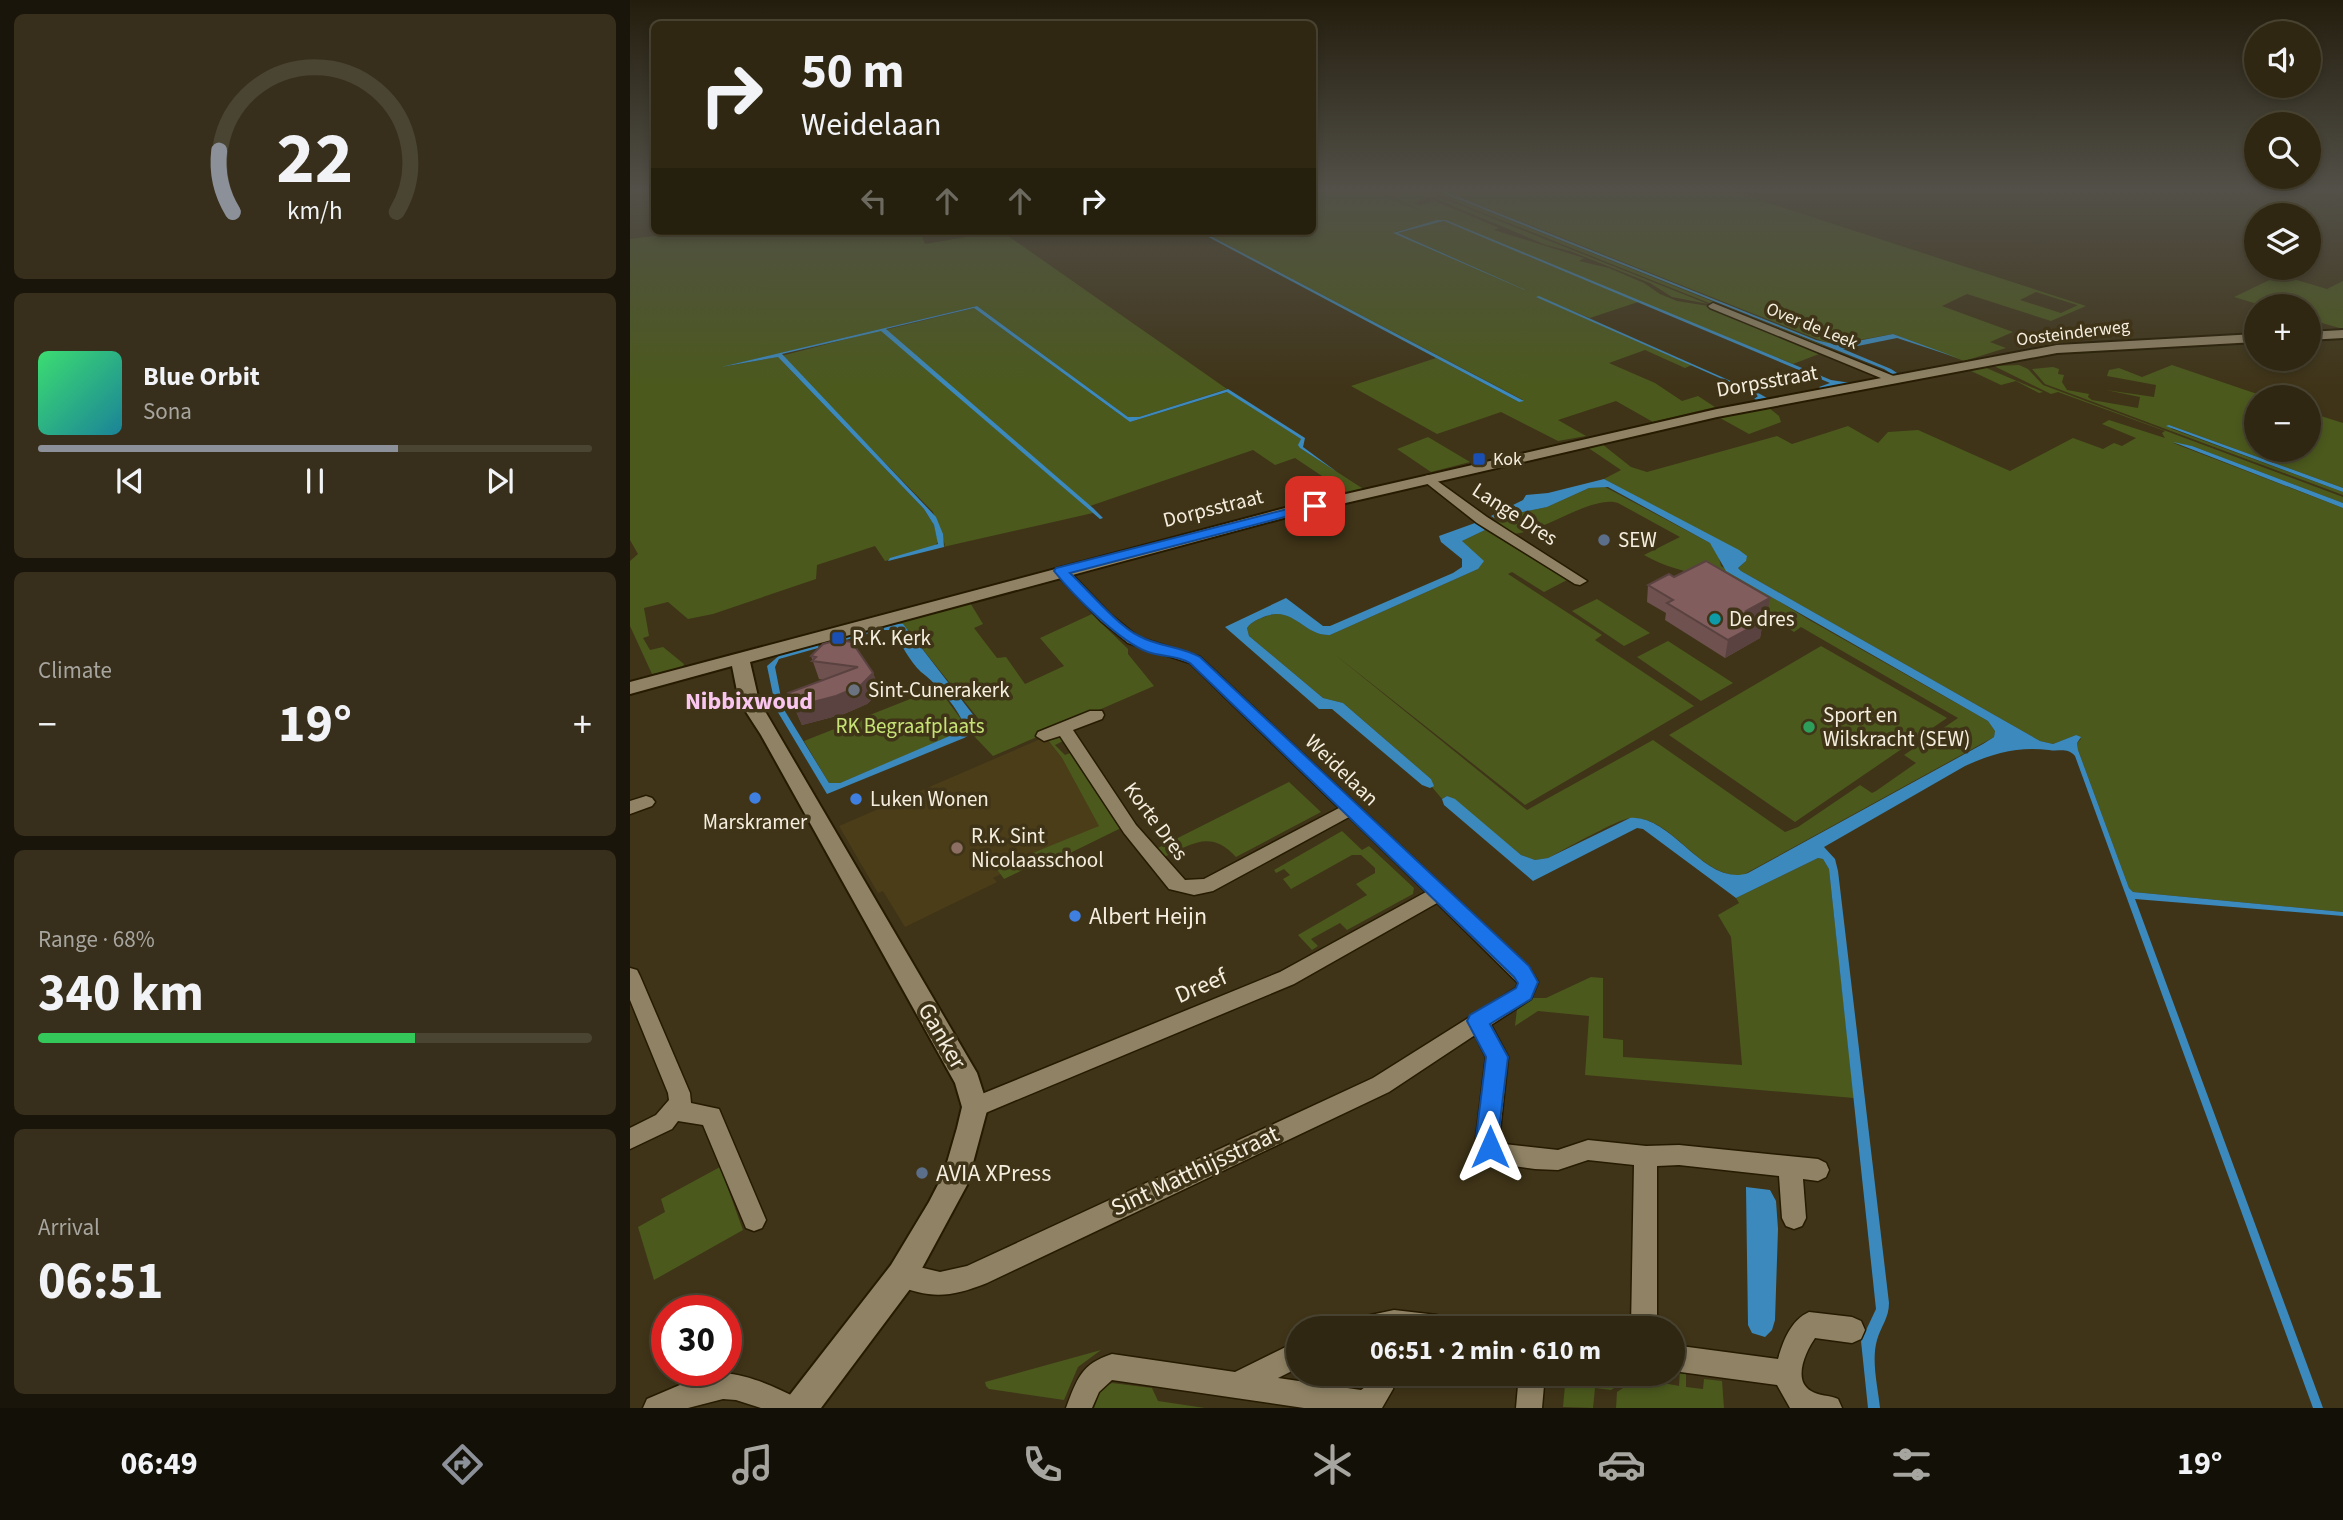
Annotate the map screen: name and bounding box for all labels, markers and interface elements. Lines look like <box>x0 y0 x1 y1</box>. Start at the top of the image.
map controls <box>2244 21 2321 462</box>
button: sound <box>2244 21 2321 98</box>
text: 50 m <box>801 37 905 107</box>
icon: right <box>686 49 777 140</box>
text: Weidelaan <box>801 102 941 148</box>
text: 22 <box>277 108 353 212</box>
button: search <box>2244 112 2321 189</box>
icon: left <box>855 182 893 220</box>
icon: ahead <box>928 182 966 220</box>
icon: ahead <box>1001 182 1039 220</box>
icon: right <box>1074 182 1112 220</box>
text: km/h <box>287 193 343 229</box>
button: layers <box>2244 203 2321 280</box>
button: + <box>2244 294 2321 371</box>
street label: Over de Leek <box>1762 296 1862 356</box>
street label: Oosteinderweg <box>2015 314 2131 352</box>
street label: Dorpsstraat <box>1714 357 1820 405</box>
text: Blue Orbit <box>143 358 260 395</box>
button: − <box>2244 385 2321 462</box>
text: Sona <box>143 395 192 428</box>
place label: Kok <box>1493 447 1522 472</box>
marker: Kok <box>1471 451 1487 467</box>
icon: previous <box>111 462 149 500</box>
icon: pause <box>296 462 334 500</box>
icon: next <box>481 462 519 500</box>
street label: Lange Dres <box>1466 475 1564 553</box>
pin <box>1285 476 1345 536</box>
street label: Dorpsstraat <box>1160 481 1266 535</box>
icon: arrive <box>1296 487 1334 525</box>
place label: SEW <box>1618 525 1657 555</box>
marker: SEW <box>1596 532 1612 548</box>
place label: De dres <box>1729 604 1795 634</box>
marker: De dres <box>1707 611 1723 627</box>
place label: R.K. Kerk <box>852 623 931 653</box>
marker: R.K. Kerk <box>830 630 846 646</box>
text: Climate <box>38 654 112 687</box>
place label: Sint-Cunerakerk <box>868 675 1010 705</box>
marker: Sint-Cunerakerk <box>846 682 862 698</box>
district label: Nibbixwoud <box>685 684 813 719</box>
text: 19° <box>278 688 352 762</box>
text: − <box>38 698 57 752</box>
text: + <box>573 698 592 752</box>
place label: Sport en Wilskracht (SEW) <box>1823 700 1970 754</box>
park label: RK Begraafplaats <box>835 711 985 741</box>
marker: Sport en Wilskracht (SEW) <box>1801 719 1817 735</box>
street label: Weidelaan <box>1298 727 1386 813</box>
street label: Korte Dres <box>1117 776 1196 867</box>
place label: Luken Wonen <box>870 784 989 814</box>
marker: Marskramer <box>747 790 763 806</box>
marker: Luken Wonen <box>848 791 864 807</box>
place label: Marskramer <box>703 807 808 837</box>
place label: R.K. Sint Nicolaasschool <box>971 821 1104 875</box>
marker: R.K. Sint Nicolaasschool <box>949 840 965 856</box>
place label: Albert Heijn <box>1089 899 1207 934</box>
marker: Albert Heijn <box>1067 908 1083 924</box>
text: Range · 68% <box>38 923 155 956</box>
text: 340 km <box>38 957 204 1031</box>
street label: Dreef <box>1169 959 1233 1013</box>
street label: Ganker <box>909 996 975 1076</box>
position arrow <box>1453 1110 1527 1184</box>
street label: Sint Matthijsstraat <box>1105 1117 1285 1225</box>
place label: AVIA XPress <box>936 1156 1051 1191</box>
marker: AVIA XPress <box>914 1165 930 1181</box>
text: Arrival <box>38 1211 100 1244</box>
text: 06:51 <box>38 1245 163 1319</box>
speed limit sign: 30 <box>651 1295 742 1386</box>
text: 06:51 · 2 min · 610 m <box>1370 1332 1601 1369</box>
icon: directions <box>438 1440 487 1489</box>
icon: music <box>728 1440 777 1489</box>
icon: phone <box>1018 1440 1067 1489</box>
icon: climate <box>1308 1440 1357 1489</box>
icon: car <box>1597 1440 1646 1489</box>
icon: filters <box>1887 1440 1936 1489</box>
text: 06:49 <box>120 1441 198 1487</box>
text: 19° <box>2177 1441 2223 1487</box>

